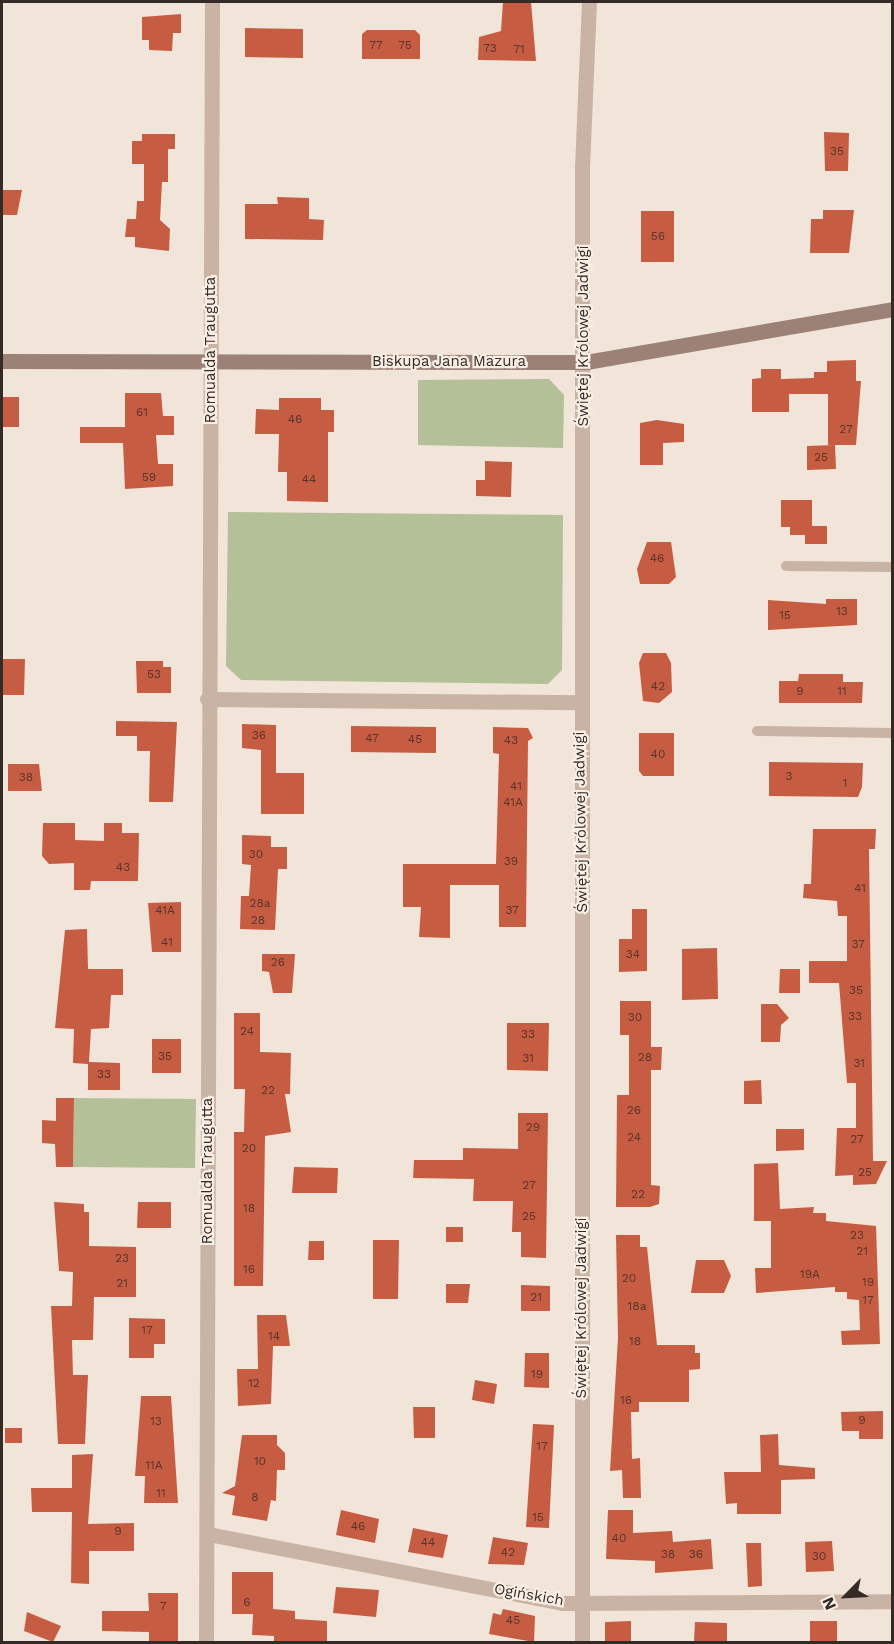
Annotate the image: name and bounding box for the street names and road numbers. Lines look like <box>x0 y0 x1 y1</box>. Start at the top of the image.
street label: Świętej Królowej Jadwigi <box>575 245 593 427</box>
street label: Romualda Traugutta <box>202 276 220 424</box>
street label: Biskupa Jana Mazura <box>372 353 526 371</box>
street label: Świętej Królowej Jadwigi <box>570 731 592 913</box>
street label: Romualda Traugutta <box>199 1097 217 1245</box>
street label: Świętej Królowej Jadwigi <box>573 1217 591 1399</box>
street label: Ogińskich <box>493 1580 565 1610</box>

